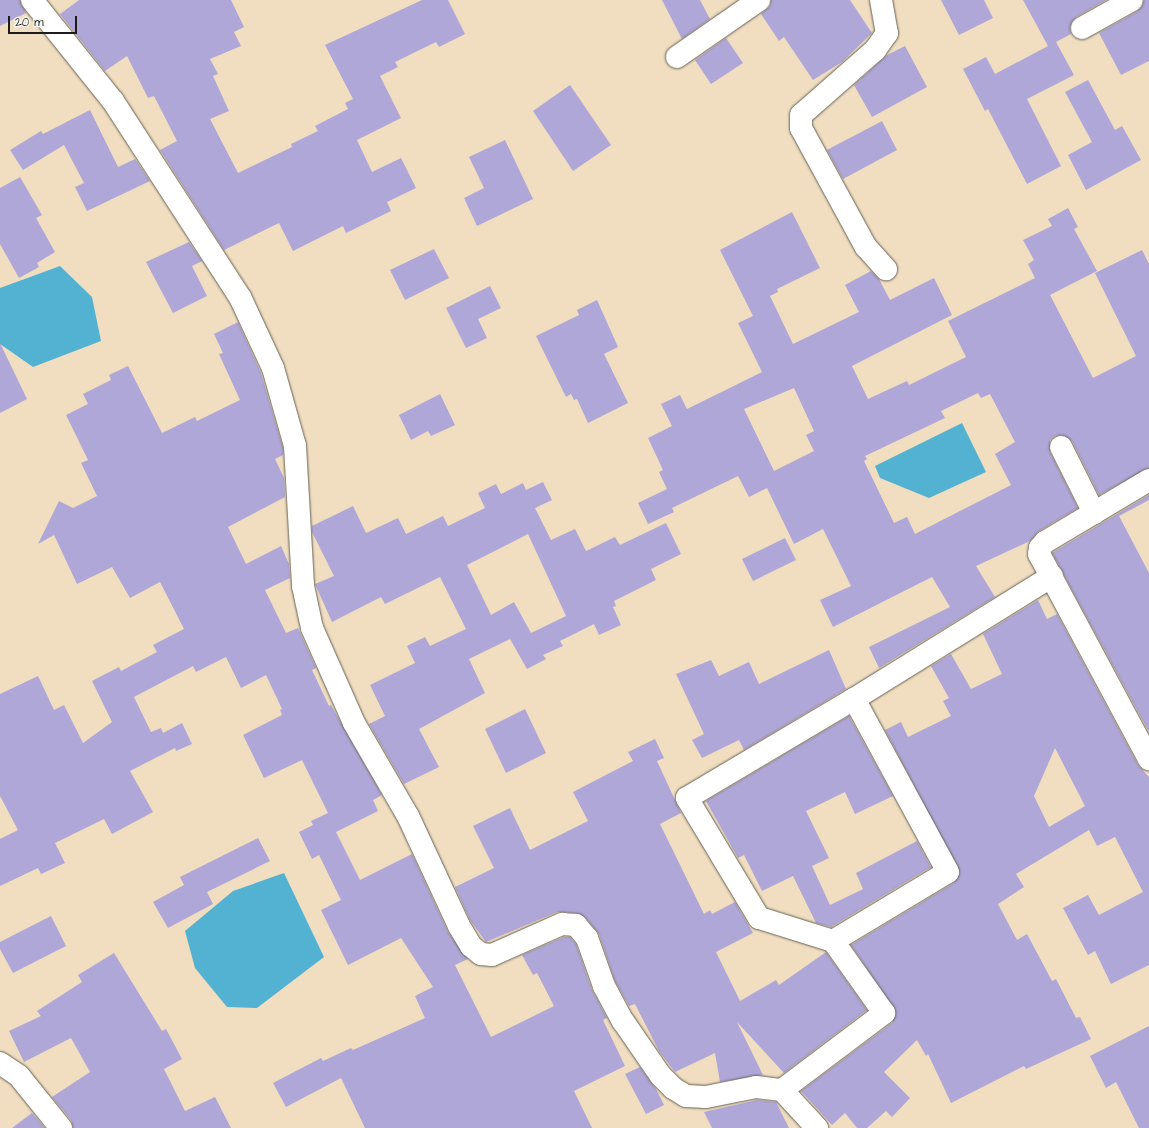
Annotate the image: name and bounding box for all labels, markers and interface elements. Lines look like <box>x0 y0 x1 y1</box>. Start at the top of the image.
scale bar <box>10 8 79 34</box>
text: 20 m <box>15 14 44 31</box>

